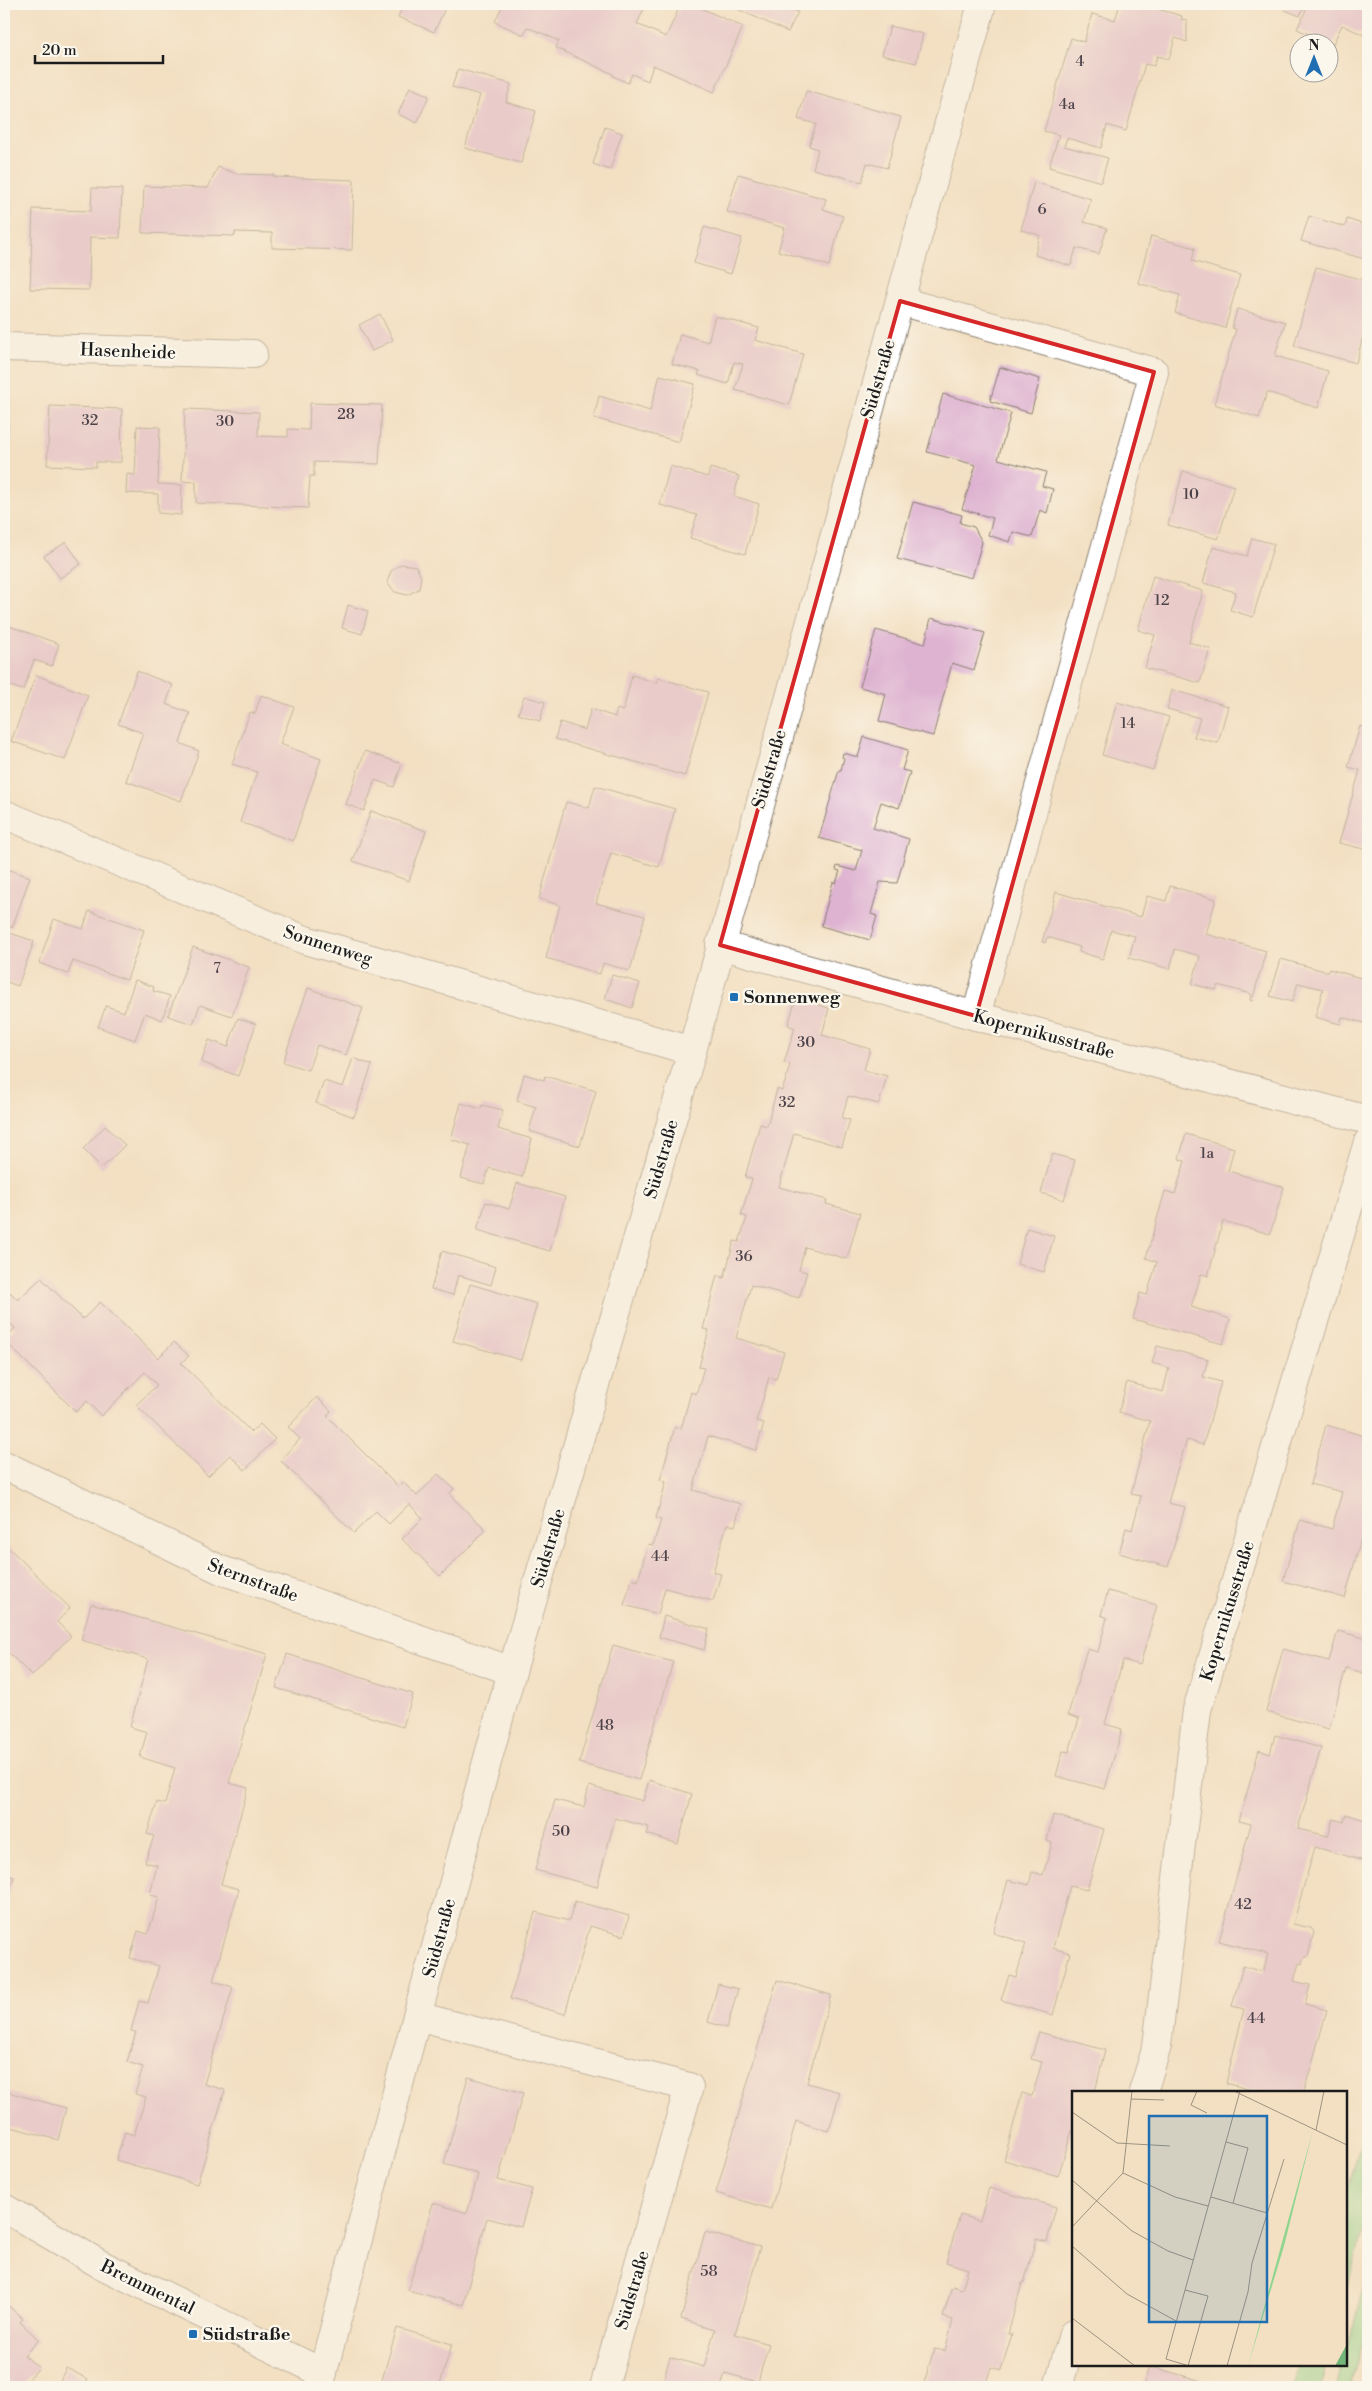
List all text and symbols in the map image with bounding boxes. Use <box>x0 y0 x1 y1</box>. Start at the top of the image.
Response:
scale bar <box>35 32 162 64</box>
north arrow <box>1290 32 1340 82</box>
text: N <box>1308 37 1320 55</box>
text: 20 m <box>42 41 77 60</box>
house number: 4 <box>1076 52 1085 71</box>
house number: 4a <box>1059 95 1076 114</box>
house number: 6 <box>1037 200 1047 219</box>
street label: Südstraße <box>856 337 901 421</box>
street label: Hasenheide <box>79 338 177 365</box>
house number: 28 <box>337 405 355 424</box>
house number: 32 <box>82 411 98 430</box>
house number: 30 <box>216 412 234 431</box>
house number: 10 <box>1183 485 1199 504</box>
house number: 12 <box>1154 591 1170 610</box>
house number: 14 <box>1121 714 1135 733</box>
street label: Südstraße <box>747 727 792 811</box>
street label: Sonnenweg <box>280 920 376 971</box>
house number: 7 <box>213 959 221 978</box>
place label: Sonnenweg <box>744 986 841 1009</box>
marker: Sonnenweg <box>728 991 740 1003</box>
street label: Kopernikusstraße <box>970 1005 1117 1064</box>
house number: 30 <box>797 1033 815 1052</box>
house number: 32 <box>779 1093 795 1112</box>
street label: Südstraße <box>639 1117 684 1201</box>
house number: 1a <box>1200 1144 1214 1163</box>
house number: 36 <box>735 1247 753 1266</box>
street label: Südstraße <box>526 1506 571 1590</box>
street label: Kopernikusstraße <box>1195 1538 1260 1684</box>
house number: 44 <box>651 1547 669 1566</box>
street label: Sternstraße <box>204 1553 301 1607</box>
house number: 48 <box>596 1716 614 1735</box>
house number: 50 <box>552 1822 570 1841</box>
house number: 42 <box>1234 1895 1252 1914</box>
street label: Südstraße <box>418 1896 461 1980</box>
house number: 44 <box>1247 2009 1265 2028</box>
inset map <box>1072 2091 1347 2366</box>
street label: Südstraße <box>610 2248 655 2332</box>
street label: Bremmental <box>96 2254 199 2320</box>
house number: 58 <box>700 2262 718 2281</box>
place label: Südstraße <box>203 2323 291 2346</box>
marker: Südstraße <box>187 2328 199 2340</box>

